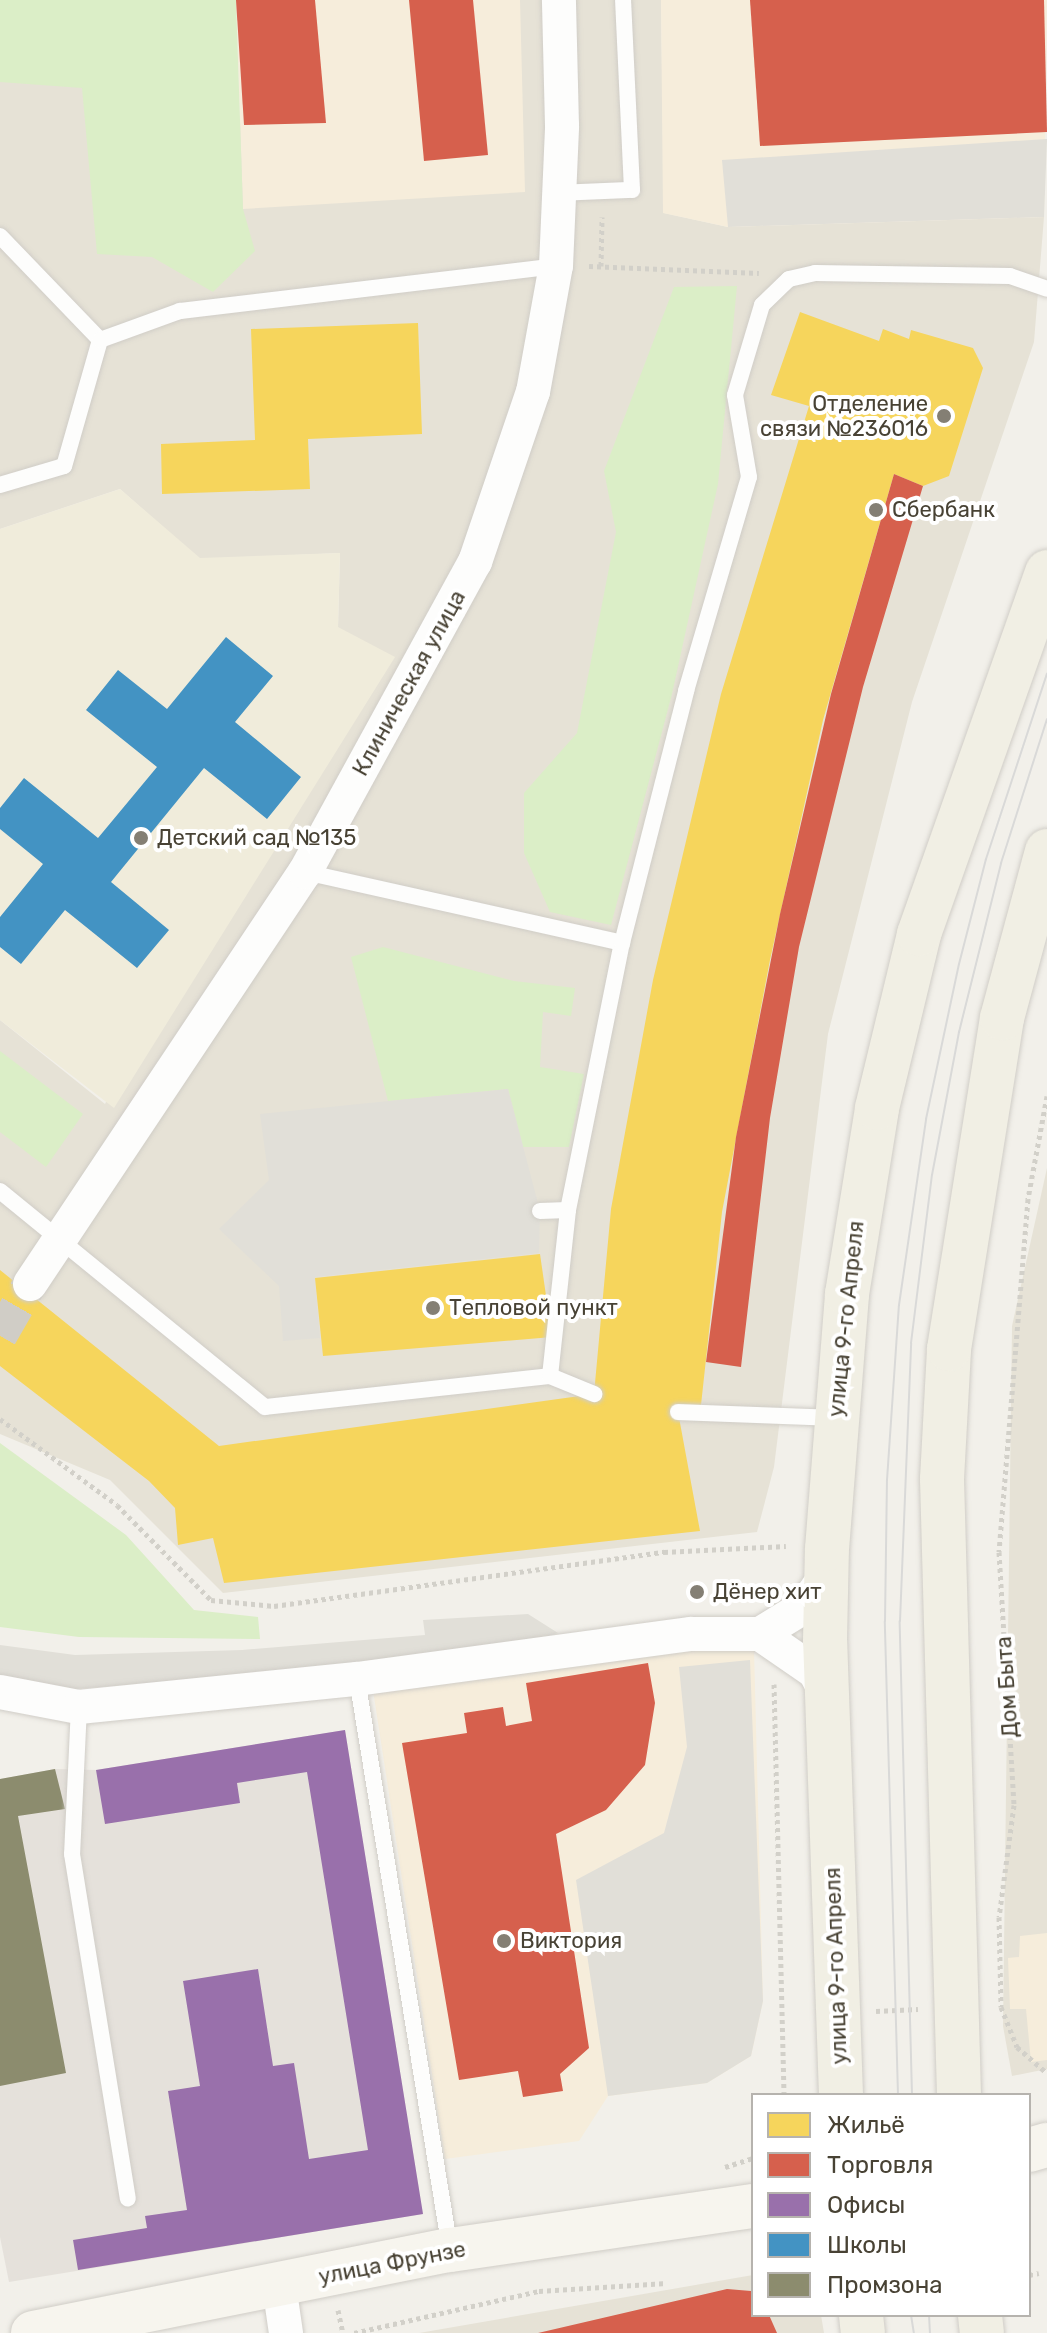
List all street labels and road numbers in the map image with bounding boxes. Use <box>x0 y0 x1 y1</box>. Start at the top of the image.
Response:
street label: Клиническая улица <box>347 586 471 780</box>
street label: улица 9-го Апреля <box>823 1220 869 1418</box>
street label: Дом Быта <box>990 1635 1024 1739</box>
street label: улица 9-го Апреля <box>819 1867 853 2065</box>
street label: улица Фрунзе <box>316 2236 468 2290</box>

